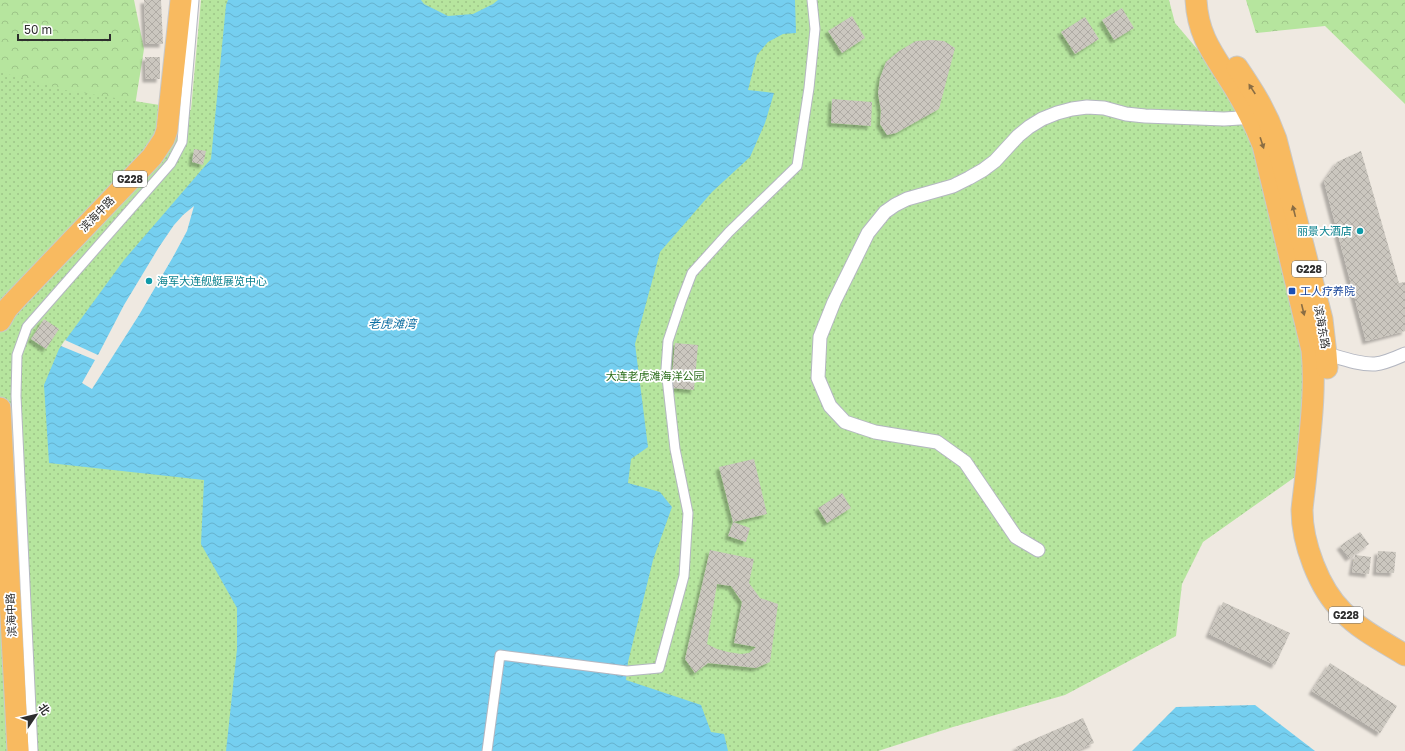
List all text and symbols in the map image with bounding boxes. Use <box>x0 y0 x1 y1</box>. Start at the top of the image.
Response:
scale bar <box>18 16 110 42</box>
text: 50 m <box>24 22 52 37</box>
one-way arrow <box>1248 84 1256 95</box>
one-way arrow <box>1259 137 1265 149</box>
road number: G228 <box>113 171 147 187</box>
street label: 滨海中路 <box>77 193 117 234</box>
one-way arrow <box>1291 205 1297 218</box>
place label: 丽景大酒店 <box>1297 224 1352 237</box>
marker: 丽景大酒店 <box>1355 226 1365 236</box>
road number: G228 <box>1292 261 1326 277</box>
place label: 海军大连舰艇展览中心 <box>157 274 267 287</box>
marker: 海军大连舰艇展览中心 <box>144 276 154 286</box>
place label: 工人疗养院 <box>1300 284 1355 297</box>
marker: 工人疗养院 <box>1287 286 1297 296</box>
one-way arrow <box>1300 304 1306 316</box>
street label: 滨海东路 <box>1312 304 1333 350</box>
water label: 老虎滩湾 <box>368 316 418 331</box>
park label: 大连老虎滩海洋公园 <box>606 369 705 382</box>
street label: 滨海中路 <box>3 593 18 637</box>
road number: G228 <box>1329 607 1363 623</box>
north arrow <box>16 695 56 735</box>
text: 北 <box>36 701 53 717</box>

